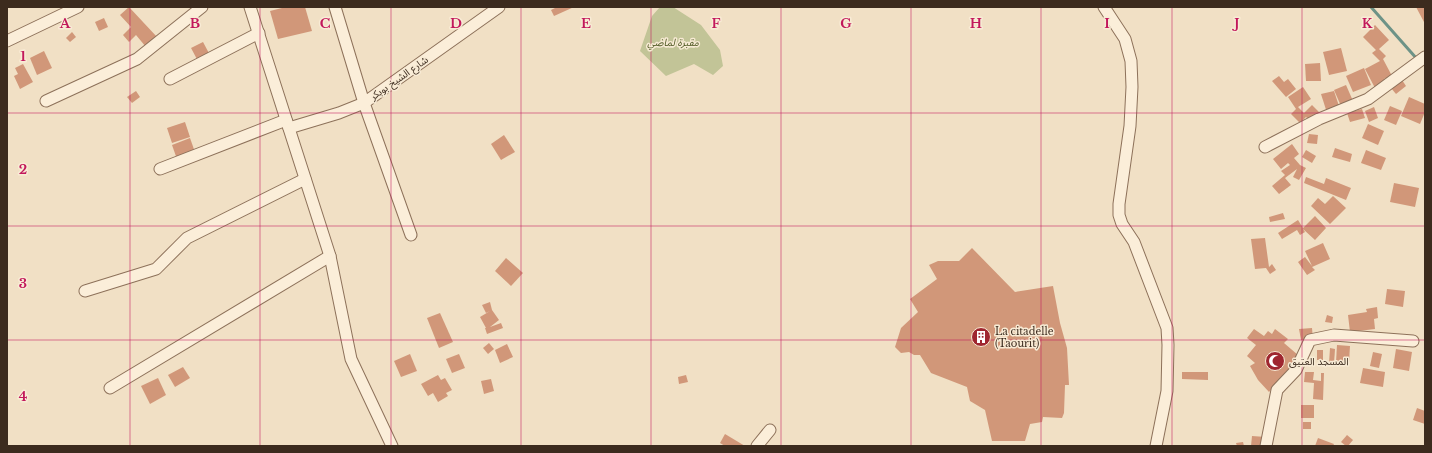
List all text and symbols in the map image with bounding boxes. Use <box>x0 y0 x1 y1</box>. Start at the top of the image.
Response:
text: A <box>59 15 71 32</box>
text: B <box>190 15 200 32</box>
text: C <box>320 15 331 32</box>
text: D <box>450 15 462 32</box>
text: E <box>581 15 591 32</box>
text: F <box>712 15 721 32</box>
text: G <box>840 15 852 32</box>
text: H <box>970 15 982 32</box>
text: I <box>1104 15 1110 32</box>
text: J <box>1231 15 1240 32</box>
text: K <box>1362 15 1373 32</box>
park label: مقبرة لماضي <box>647 36 700 50</box>
text: 1 <box>20 48 26 65</box>
street label: شارع الشيخ بوبكر <box>367 53 431 104</box>
text: 2 <box>19 161 27 178</box>
text: 3 <box>19 275 27 292</box>
place label: La citadelle (Taourit) <box>995 325 1054 350</box>
building icon: La citadelle (Taourit) <box>970 326 992 348</box>
mosque icon: المسجد العتيق <box>1264 350 1286 372</box>
place label: المسجد العتيق <box>1289 355 1349 368</box>
text: 4 <box>19 388 28 405</box>

